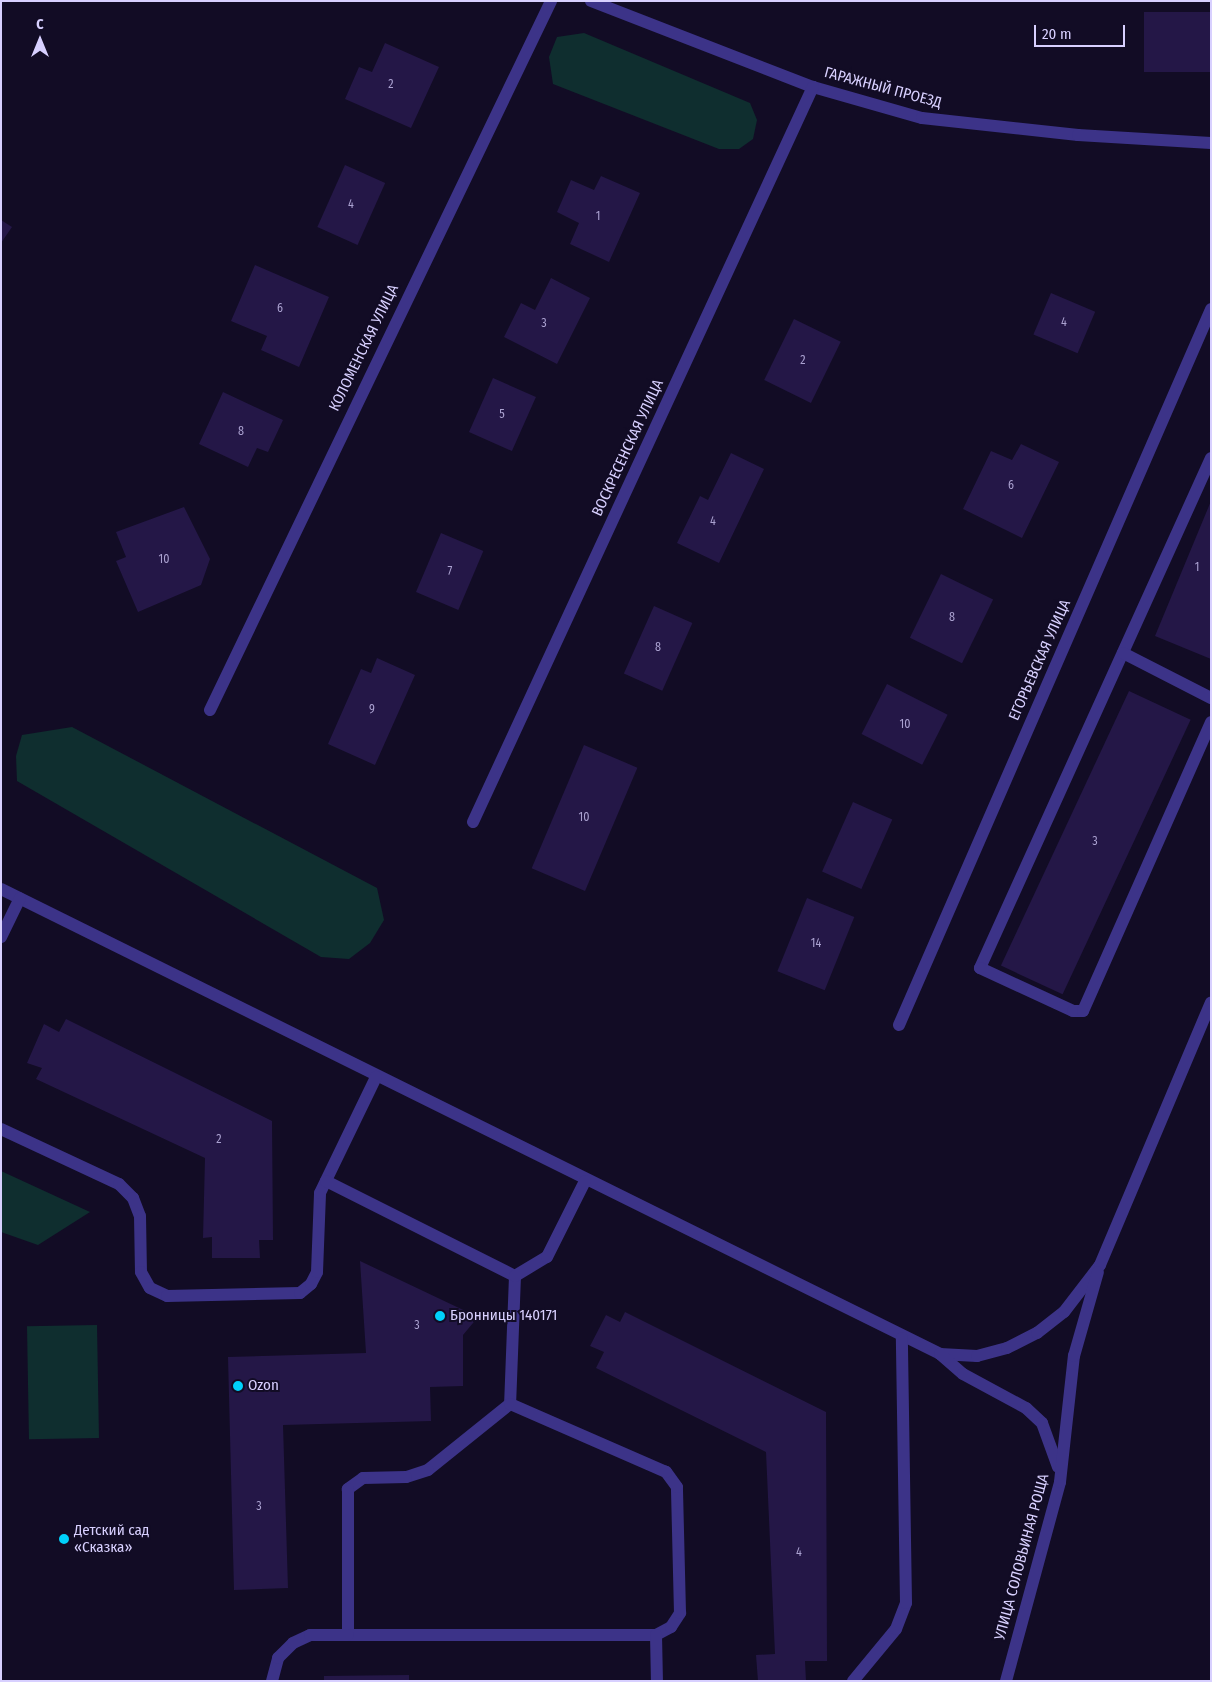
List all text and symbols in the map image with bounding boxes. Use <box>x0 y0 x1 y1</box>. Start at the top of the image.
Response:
north arrow <box>15 15 65 65</box>
scale bar <box>1037 15 1128 47</box>
text: С <box>36 16 44 33</box>
text: 20 m <box>1042 25 1072 43</box>
street label: ГАРАЖНЫЙ ПРОЕЗД <box>822 64 944 112</box>
house number: 2 <box>388 78 394 92</box>
house number: 4 <box>348 198 354 212</box>
house number: 1 <box>596 210 600 224</box>
street label: КОЛОМЕНСКАЯ УЛИЦА <box>325 282 403 414</box>
house number: 6 <box>277 302 283 316</box>
house number: 4 <box>1061 316 1067 330</box>
house number: 3 <box>541 317 547 331</box>
house number: 2 <box>800 354 806 368</box>
street label: ВОСКРЕСЕНСКАЯ УЛИЦА <box>588 377 668 519</box>
house number: 5 <box>499 408 505 422</box>
house number: 8 <box>238 425 244 439</box>
house number: 6 <box>1008 479 1014 493</box>
house number: 4 <box>710 515 716 529</box>
house number: 10 <box>159 553 169 567</box>
house number: 1 <box>1195 561 1199 575</box>
house number: 7 <box>448 565 452 579</box>
street label: ЕГОРЬЕВСКАЯ УЛИЦА <box>1005 597 1075 723</box>
house number: 8 <box>949 611 955 625</box>
house number: 8 <box>655 641 661 655</box>
house number: 9 <box>369 703 375 717</box>
house number: 10 <box>900 718 910 732</box>
house number: 10 <box>579 811 589 825</box>
house number: 3 <box>1092 835 1098 849</box>
house number: 14 <box>811 937 821 951</box>
house number: 2 <box>216 1133 222 1147</box>
place label: Бронницы 140171 <box>450 1307 557 1325</box>
marker: Бронницы 140171 <box>434 1310 446 1322</box>
house number: 3 <box>414 1319 420 1333</box>
place label: Ozon <box>248 1377 279 1395</box>
marker: Ozon <box>232 1380 244 1392</box>
street label: УЛИЦА СОЛОВЬИНАЯ РОЩА <box>991 1472 1053 1642</box>
house number: 3 <box>256 1500 262 1514</box>
place label: Детский сад «Сказка» <box>74 1521 149 1556</box>
marker: Детский сад «Сказка» <box>58 1533 70 1545</box>
house number: 4 <box>796 1546 802 1560</box>

